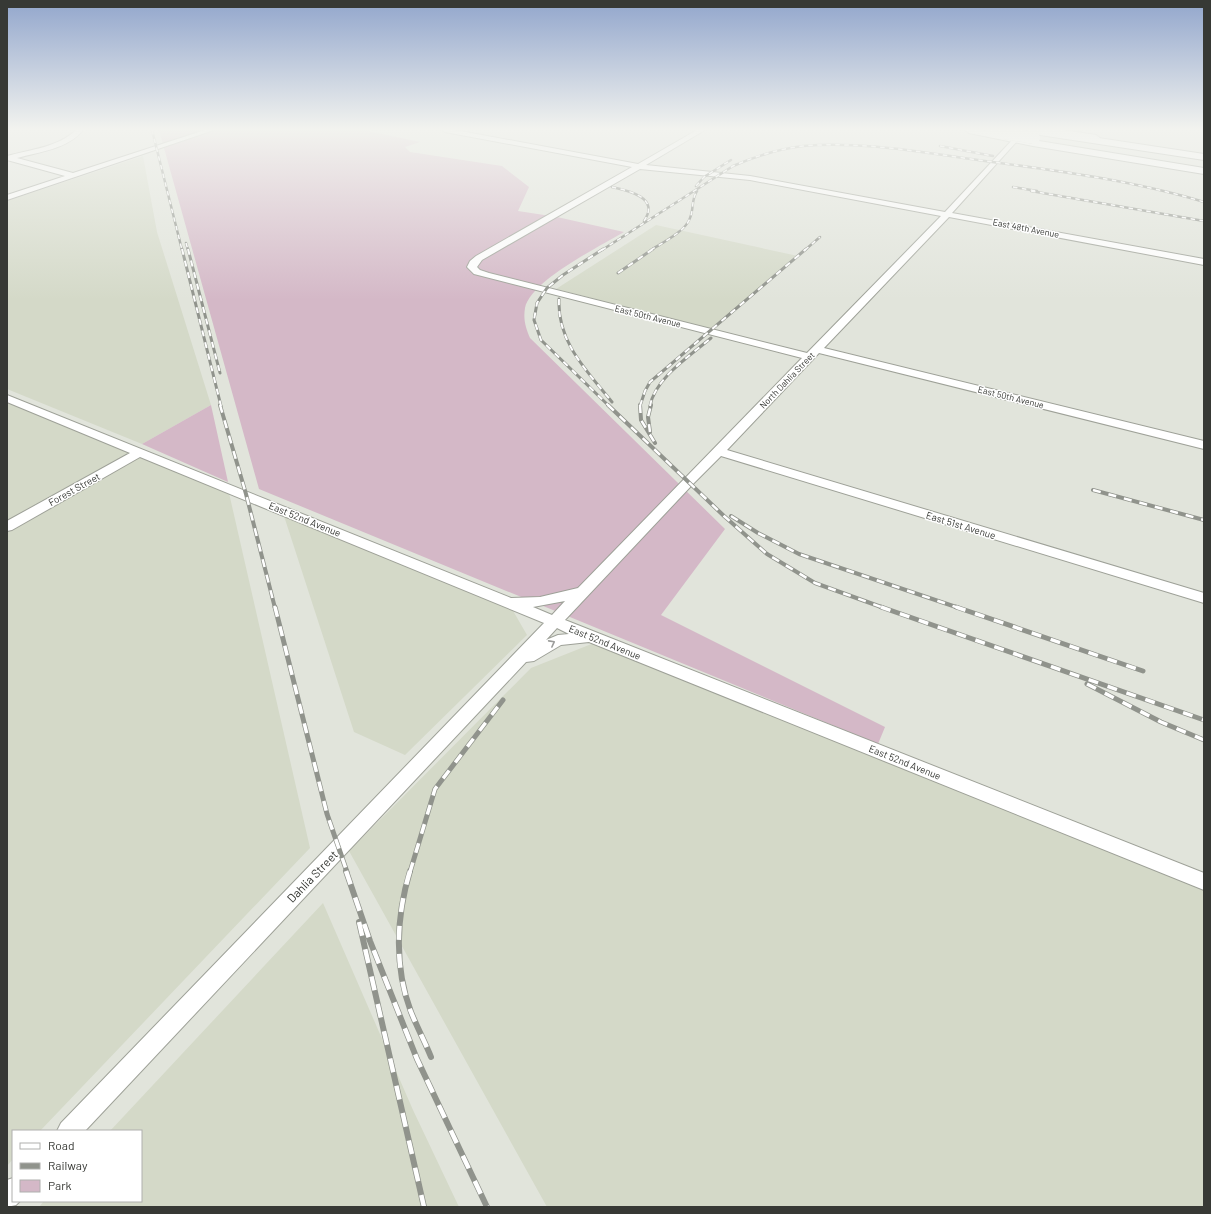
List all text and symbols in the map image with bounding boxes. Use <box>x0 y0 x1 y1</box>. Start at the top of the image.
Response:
street label: East 48th Avenue <box>992 216 1060 240</box>
street label: East 50th Avenue <box>614 302 682 330</box>
street label: North Dahlia Street <box>757 349 817 411</box>
street label: East 50th Avenue <box>977 383 1045 411</box>
street label: Forest Street <box>46 470 102 508</box>
street label: East 52nd Avenue <box>267 499 343 539</box>
street label: East 51st Avenue <box>925 509 997 541</box>
street label: East 52nd Avenue <box>567 622 643 662</box>
one-way arrow <box>548 641 556 648</box>
street label: East 52nd Avenue <box>867 742 943 782</box>
street label: Dahlia Street <box>284 847 340 905</box>
legend <box>12 1130 142 1202</box>
text: Road <box>48 1138 75 1152</box>
text: Railway <box>48 1158 88 1172</box>
text: Park <box>48 1178 72 1192</box>

